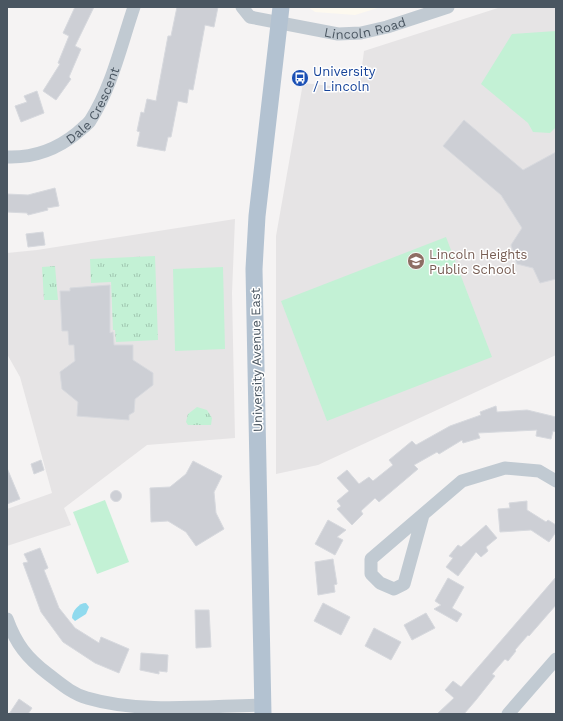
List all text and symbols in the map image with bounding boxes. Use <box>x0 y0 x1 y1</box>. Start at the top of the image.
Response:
street label: Lincoln Road <box>323 14 408 42</box>
place label: University / Lincoln <box>313 64 376 94</box>
street label: Dale Crescent <box>63 65 122 147</box>
bus stop icon: University / Lincoln <box>290 68 310 88</box>
place label: Lincoln Heights Public School <box>429 247 528 277</box>
school or university icon: Lincoln Heights Public School <box>406 251 426 271</box>
street label: University Avenue East <box>248 287 265 432</box>

